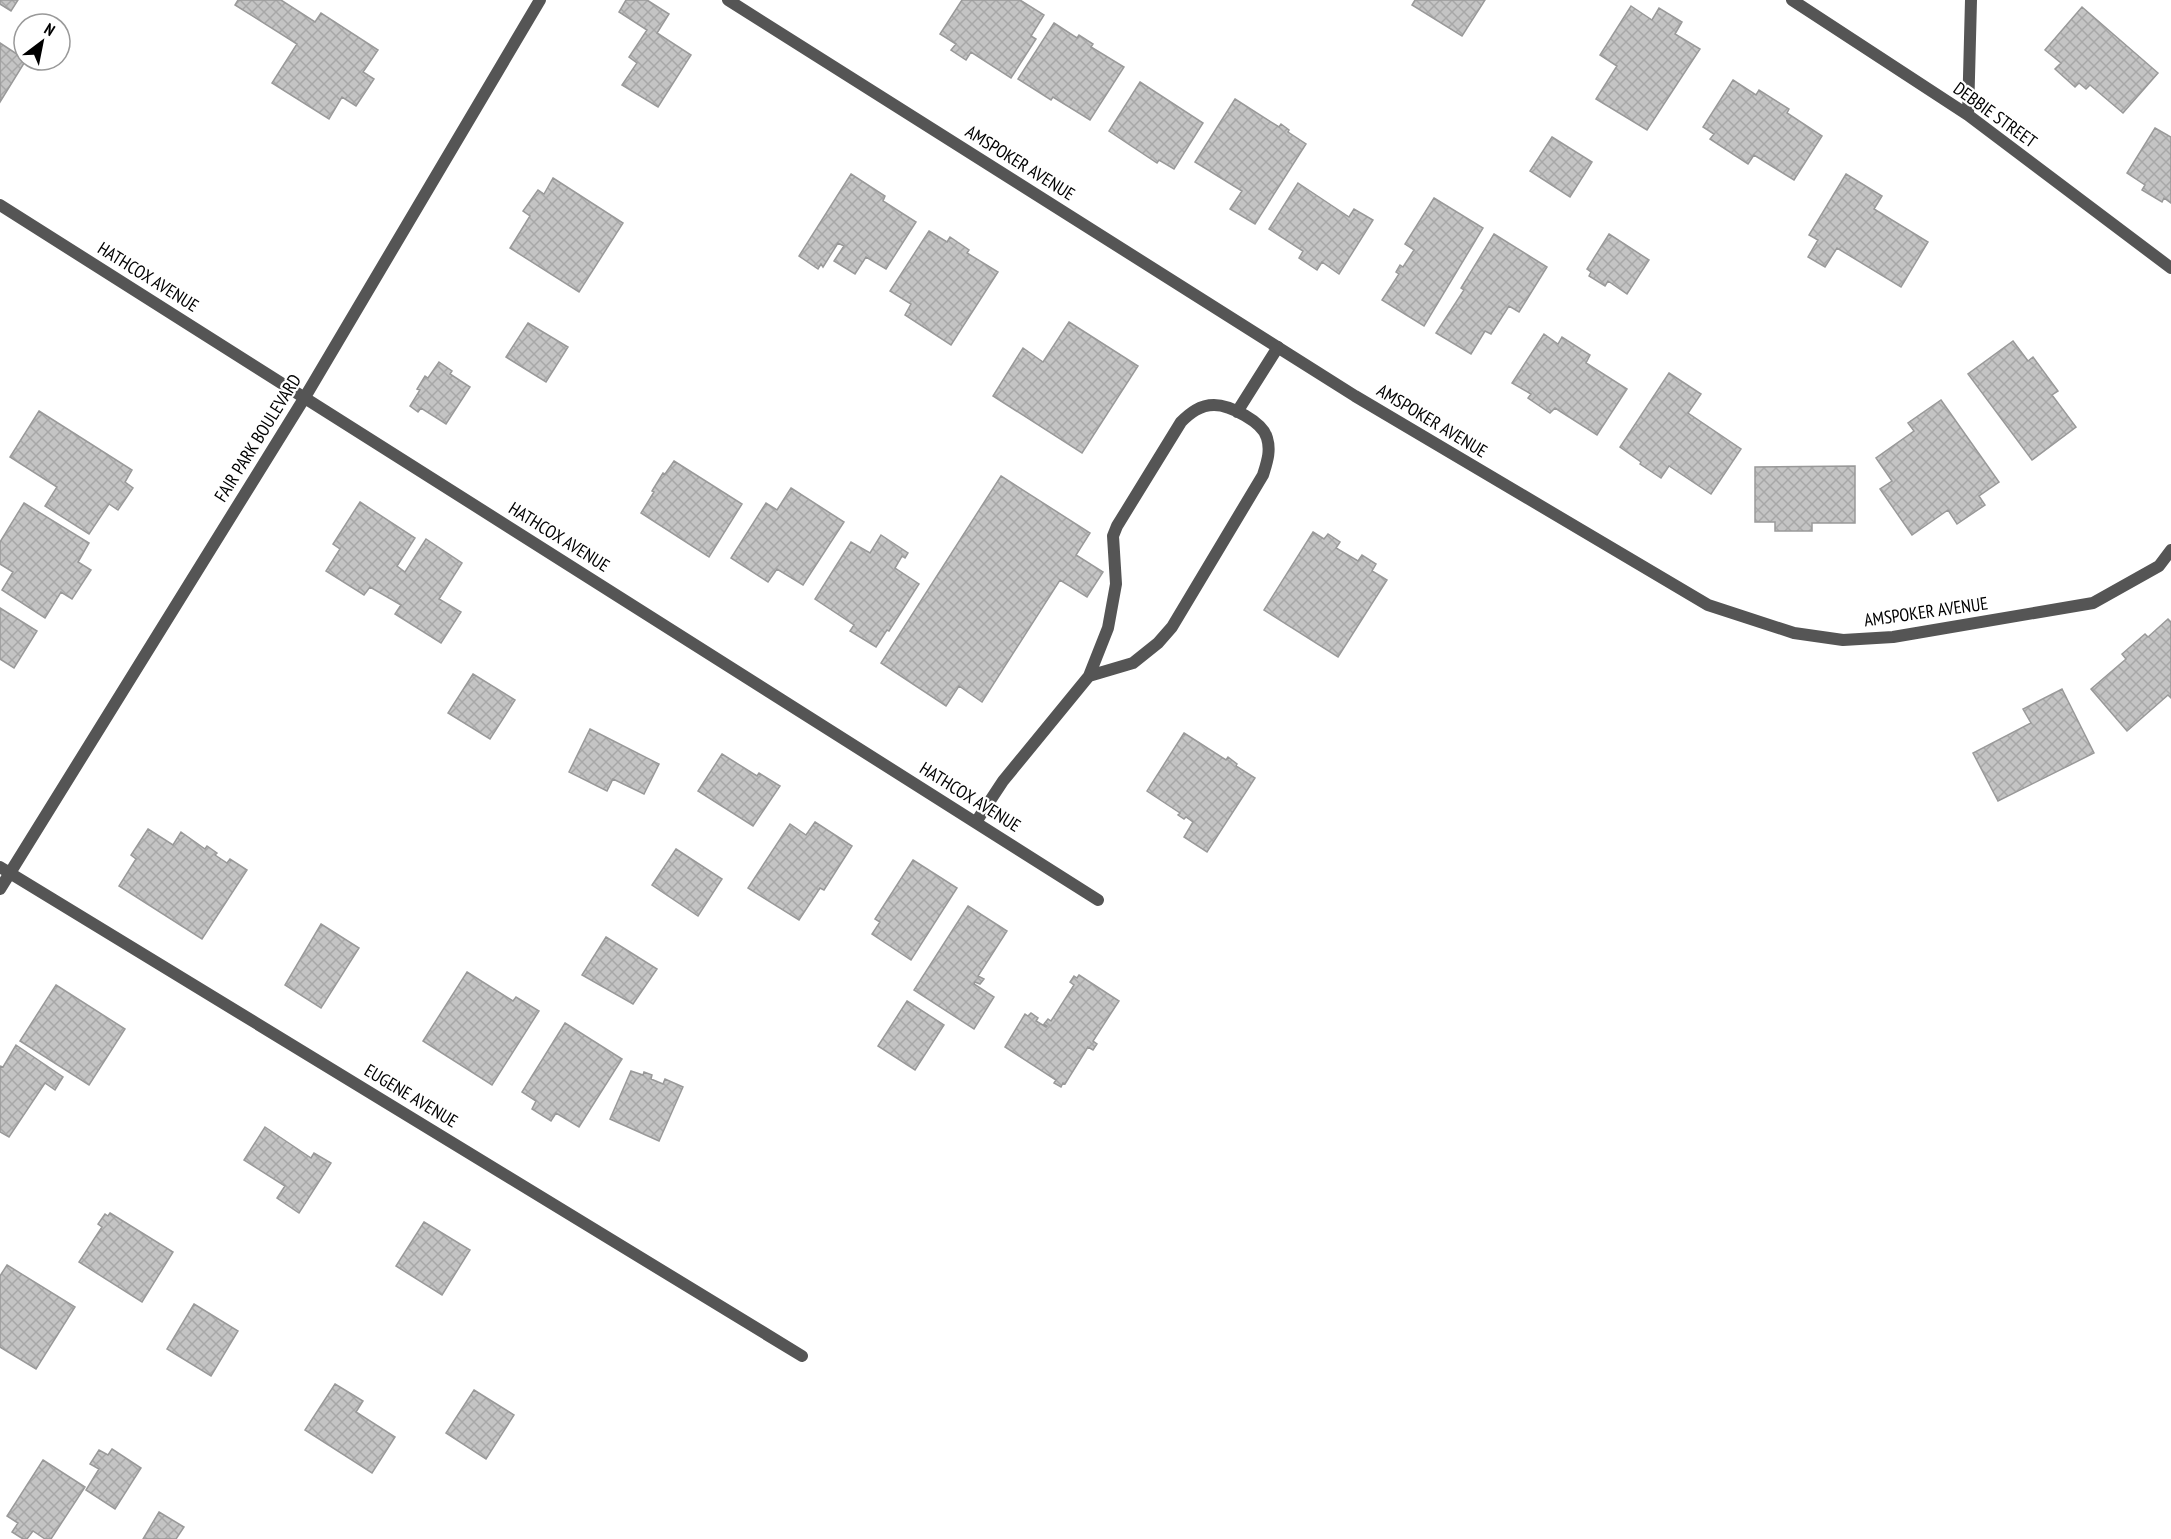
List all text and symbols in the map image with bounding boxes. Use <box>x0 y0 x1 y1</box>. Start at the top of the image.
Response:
north arrow <box>12 12 72 72</box>
text: N <box>41 19 59 40</box>
street label: DEBBIE STREET <box>1949 77 2042 153</box>
street label: AMSPOKER AVENUE <box>961 120 1079 205</box>
street label: HATHCOX AVENUE <box>93 236 203 317</box>
street label: FAIR PARK BOULEVARD <box>209 370 306 506</box>
street label: AMSPOKER AVENUE <box>1373 379 1492 463</box>
street label: HATHCOX AVENUE <box>504 496 614 577</box>
street label: AMSPOKER AVENUE <box>1863 591 1989 632</box>
street label: HATHCOX AVENUE <box>915 756 1025 837</box>
street label: EUGENE AVENUE <box>360 1059 462 1132</box>

